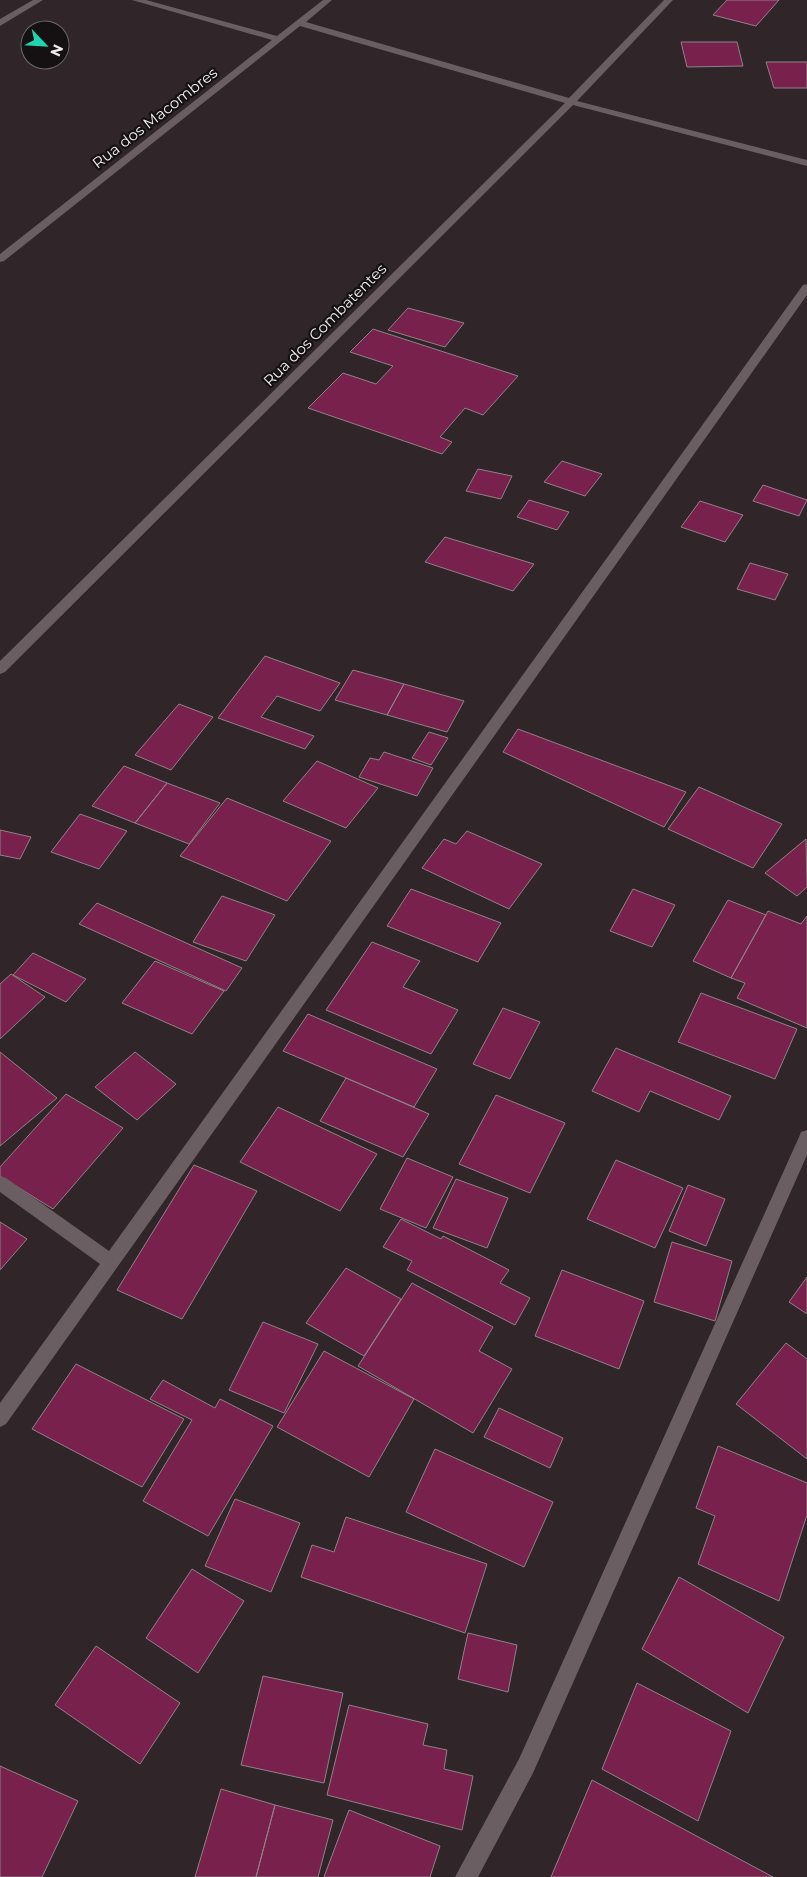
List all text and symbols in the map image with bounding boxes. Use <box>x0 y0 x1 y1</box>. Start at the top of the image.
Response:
north arrow <box>20 20 70 70</box>
text: N <box>46 42 67 59</box>
street label: Rua dos Macombres <box>88 63 221 172</box>
street label: Rua dos Combatentes <box>259 259 390 390</box>

